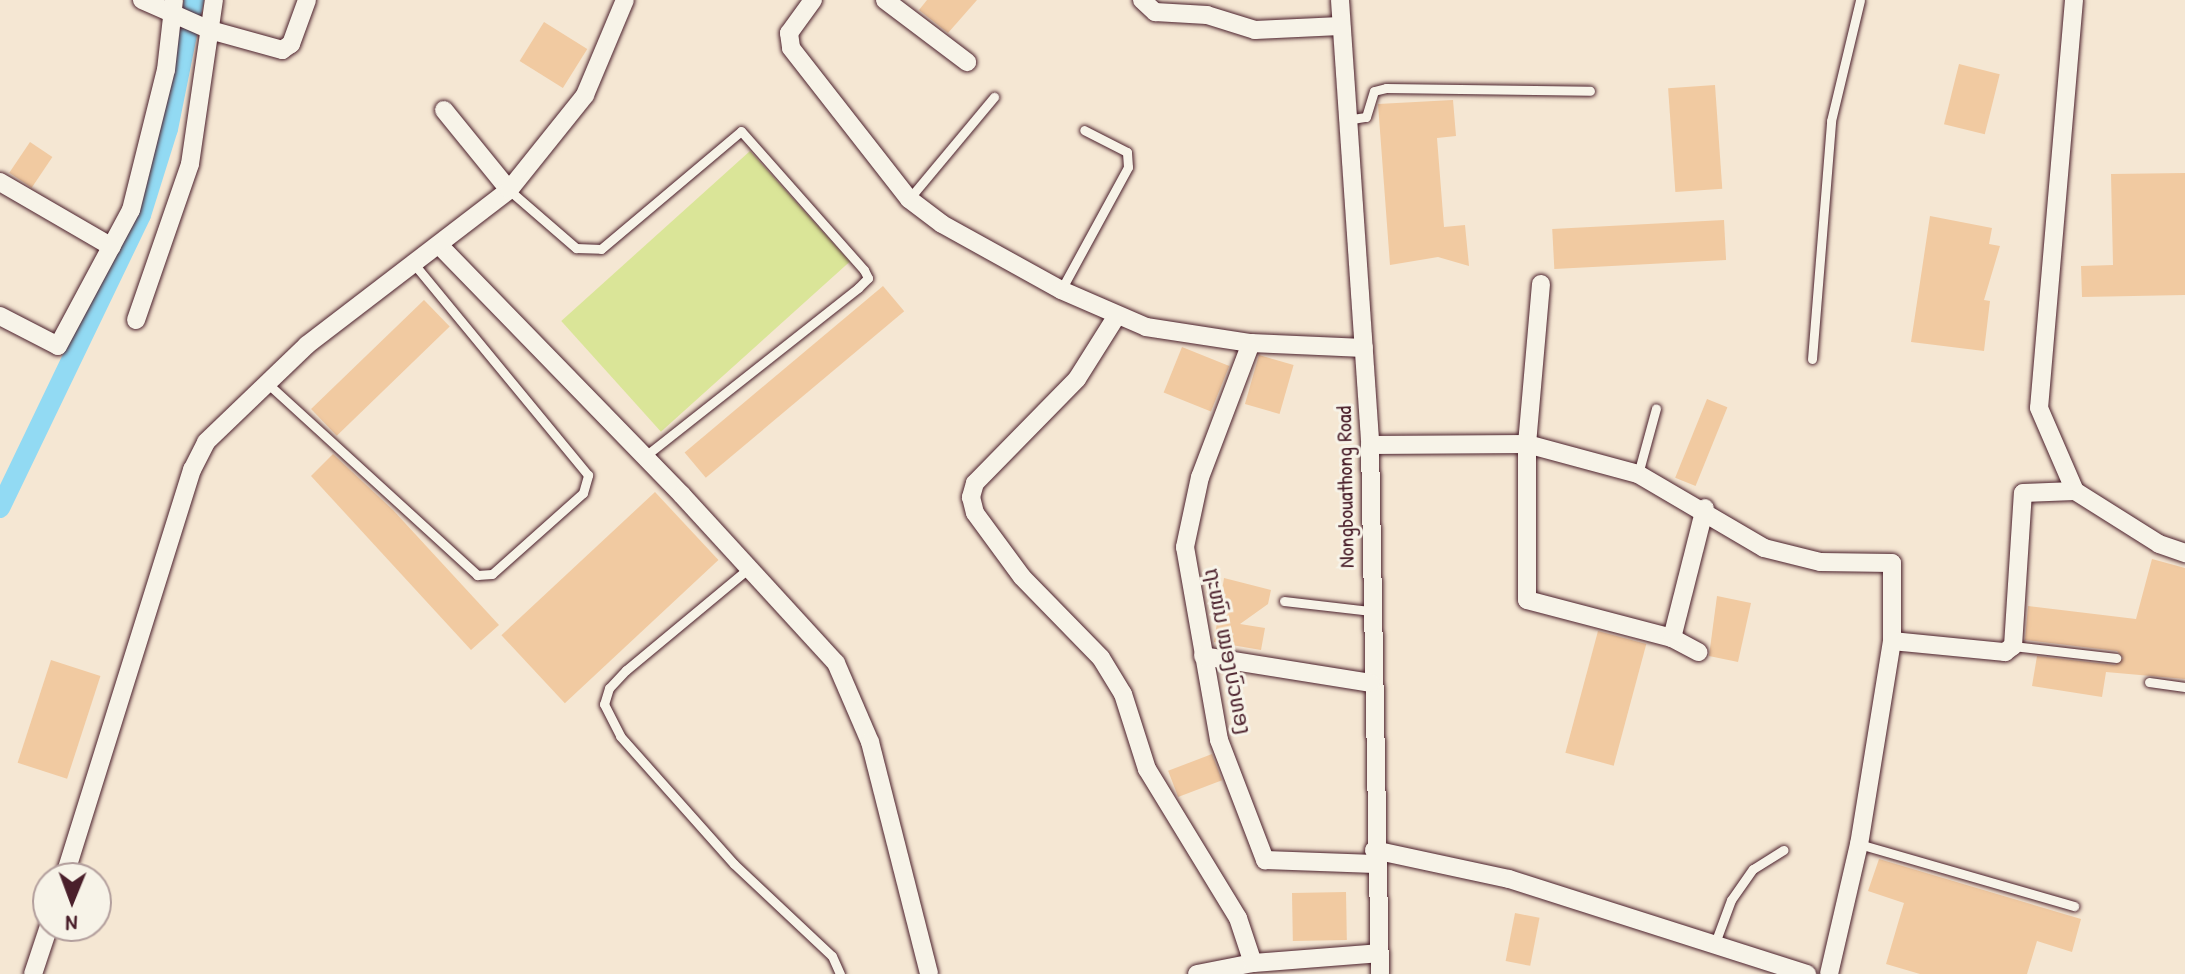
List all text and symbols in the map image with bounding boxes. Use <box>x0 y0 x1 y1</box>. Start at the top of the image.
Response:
street label: Nongbouathong Road <box>1330 406 1360 568</box>
street label: ຖະໜົນ ໝອງບົວທອງ <box>1199 565 1257 737</box>
north arrow <box>32 862 112 942</box>
text: N <box>65 909 78 939</box>

